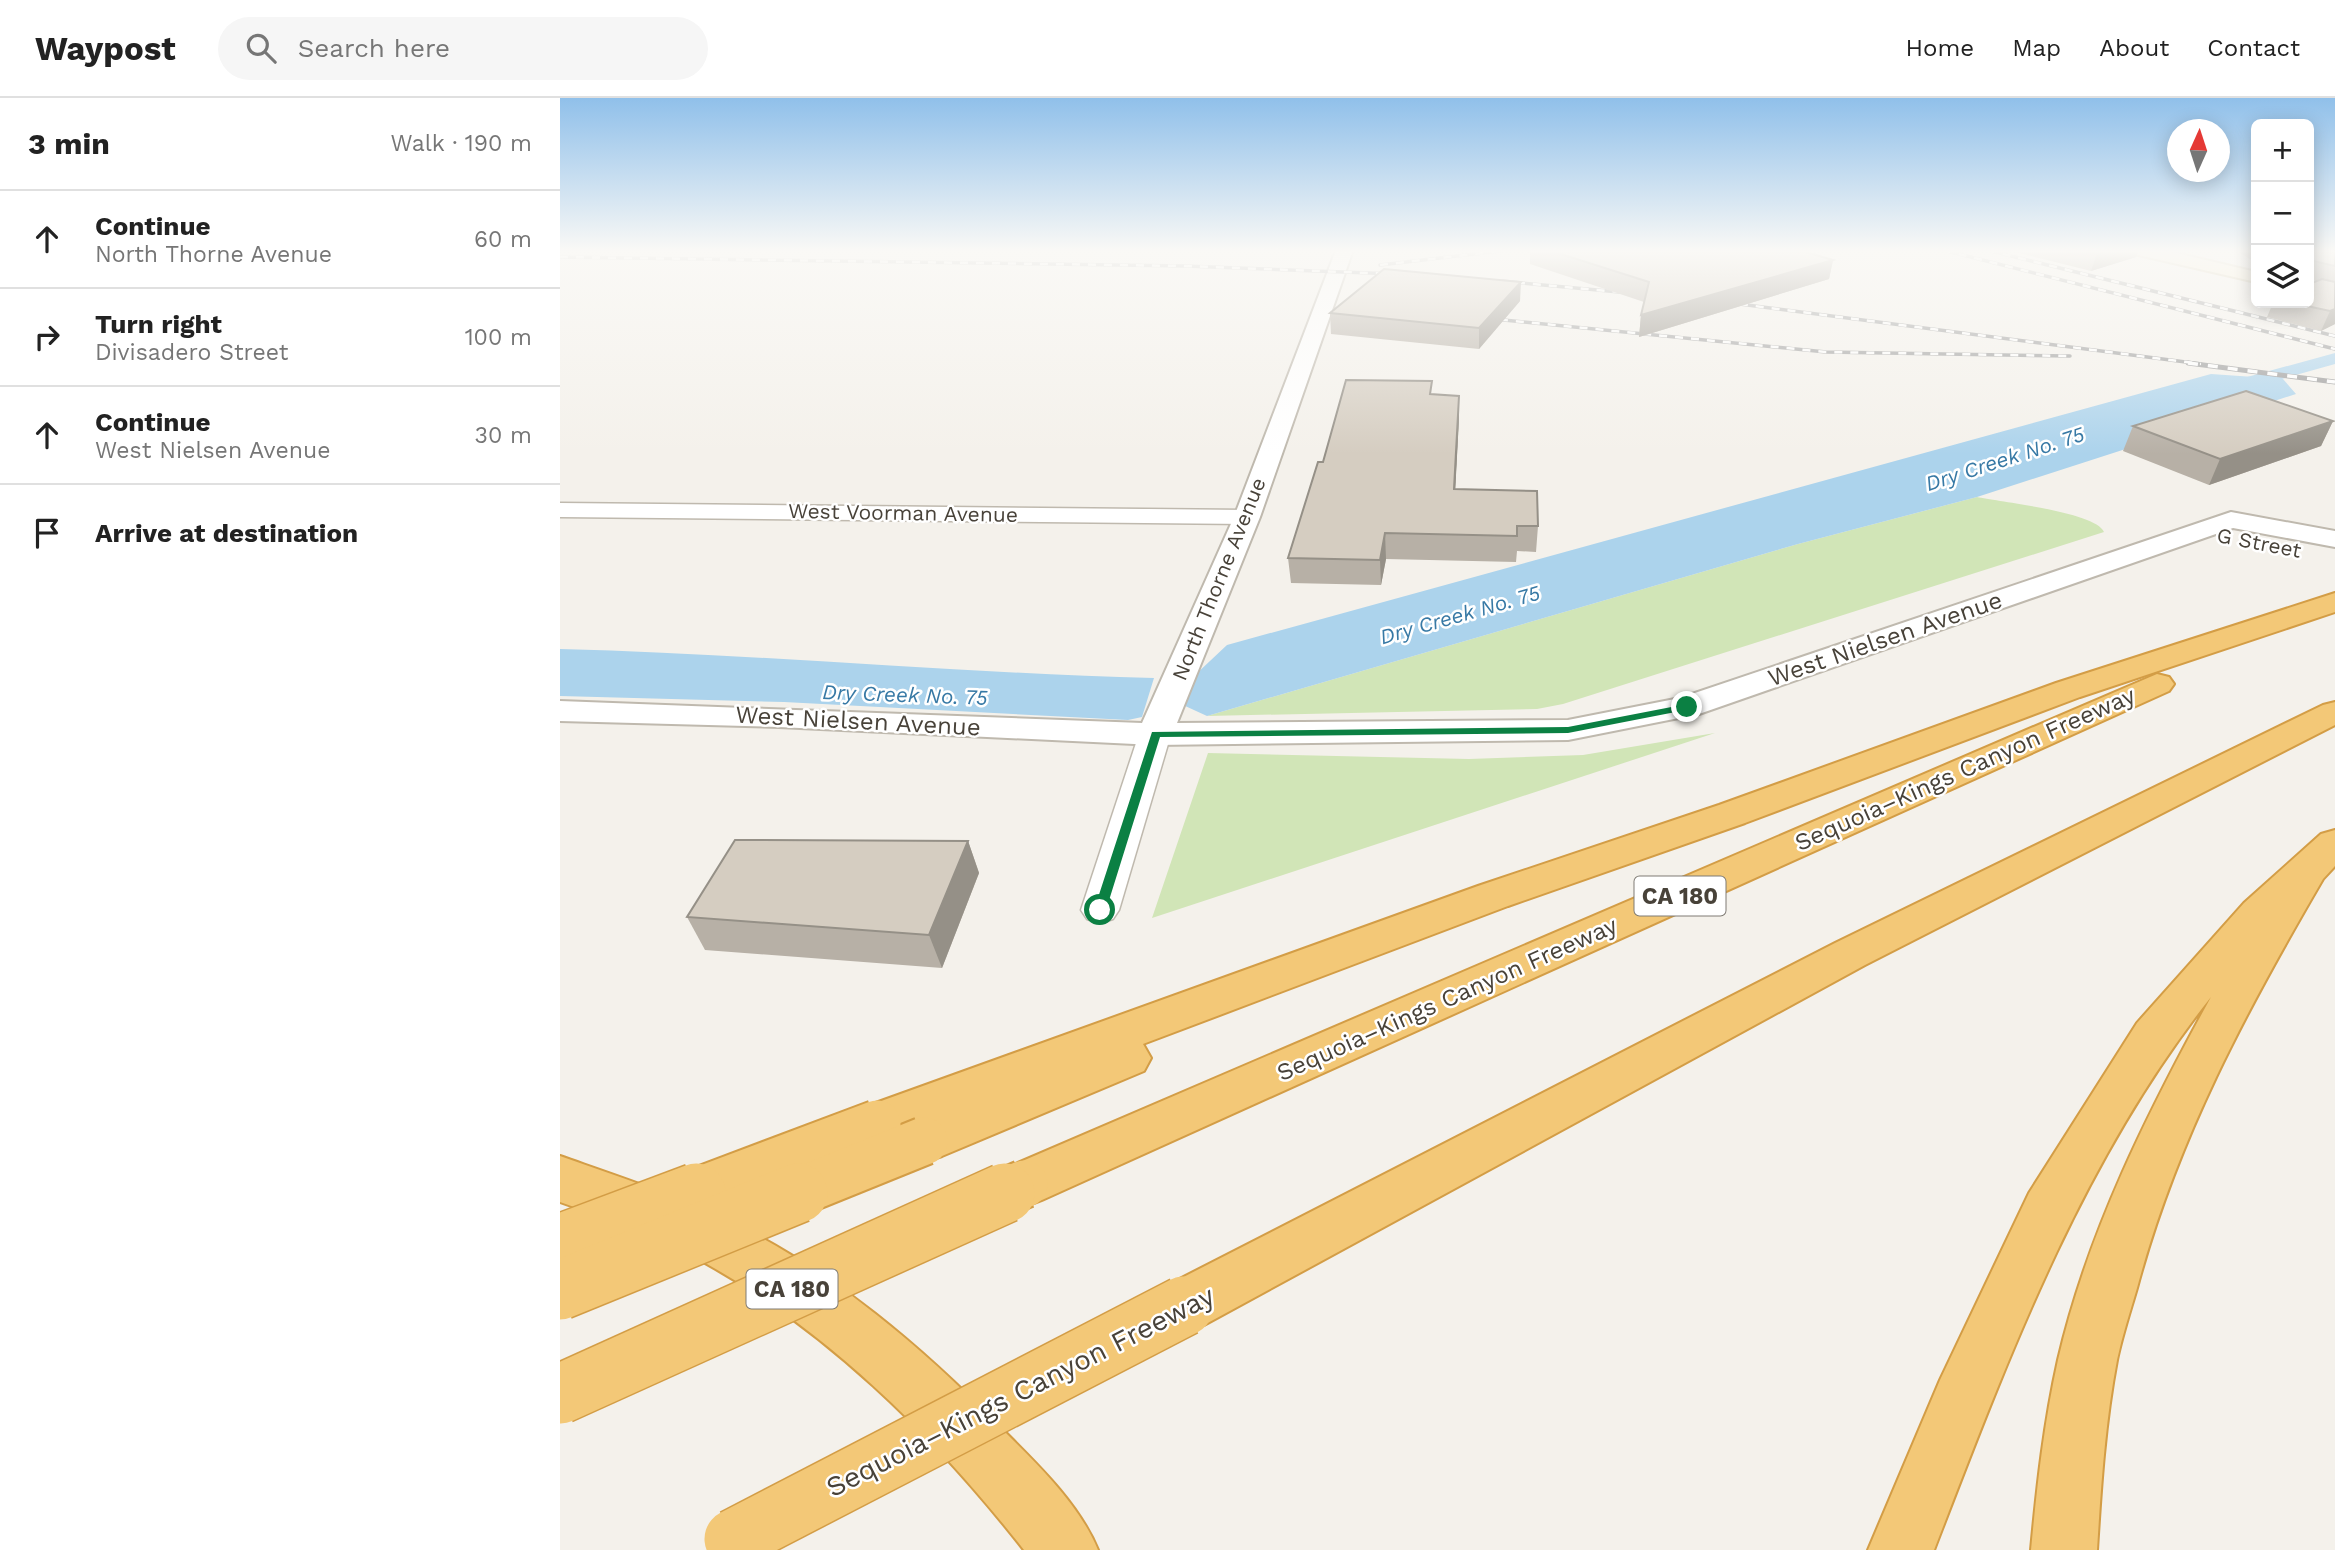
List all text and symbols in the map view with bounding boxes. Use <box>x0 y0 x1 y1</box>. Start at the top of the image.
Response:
search box <box>218 17 708 80</box>
text: Waypost <box>35 29 176 68</box>
icon: search <box>242 29 280 67</box>
text: Search here <box>298 33 450 63</box>
text: Home <box>1906 34 1974 62</box>
text: Map <box>2012 34 2061 62</box>
text: About <box>2099 34 2169 62</box>
text: Contact <box>2207 34 2300 62</box>
north arrow <box>2167 119 2230 182</box>
map controls <box>2251 119 2314 308</box>
button: + <box>2251 119 2314 182</box>
text: 3 min <box>28 126 110 161</box>
text: Walk · 190 m <box>391 130 532 157</box>
button: − <box>2251 182 2314 245</box>
text: Continue <box>95 211 211 241</box>
icon: ahead <box>28 220 66 258</box>
text: 60 m <box>474 226 532 253</box>
text: North Thorne Avenue <box>95 241 332 268</box>
button: layers <box>2251 245 2314 308</box>
text: Turn right <box>95 309 222 339</box>
icon: right <box>28 318 66 356</box>
text: 100 m <box>465 324 532 351</box>
text: Divisadero Street <box>95 339 288 366</box>
text: Continue <box>95 407 211 437</box>
icon: ahead <box>28 416 66 454</box>
water label: Dry Creek No. 75 <box>1922 421 2088 496</box>
text: 30 m <box>475 422 532 449</box>
text: West Nielsen Avenue <box>95 437 330 464</box>
street label: North Thorne Avenue <box>1166 474 1271 684</box>
street label: West Voorman Avenue <box>788 498 1018 527</box>
icon: arrive <box>28 514 66 552</box>
text: Arrive at destination <box>95 518 358 548</box>
street label: G Street <box>2215 522 2304 563</box>
water label: Dry Creek No. 75 <box>1377 580 1543 649</box>
street label: West Nielsen Avenue <box>1764 586 2006 692</box>
water label: Dry Creek No. 75 <box>822 679 988 710</box>
street label: Sequoia–Kings Canyon Freeway <box>1791 681 2140 857</box>
route end <box>1671 691 1702 722</box>
street label: West Nielsen Avenue <box>735 701 981 741</box>
road number: CA 180 <box>1634 876 1726 916</box>
route start <box>1084 894 1115 925</box>
street label: Sequoia–Kings Canyon Freeway <box>1273 911 1622 1087</box>
road number: CA 180 <box>747 1270 838 1308</box>
street label: Sequoia–Kings Canyon Freeway <box>821 1279 1220 1504</box>

